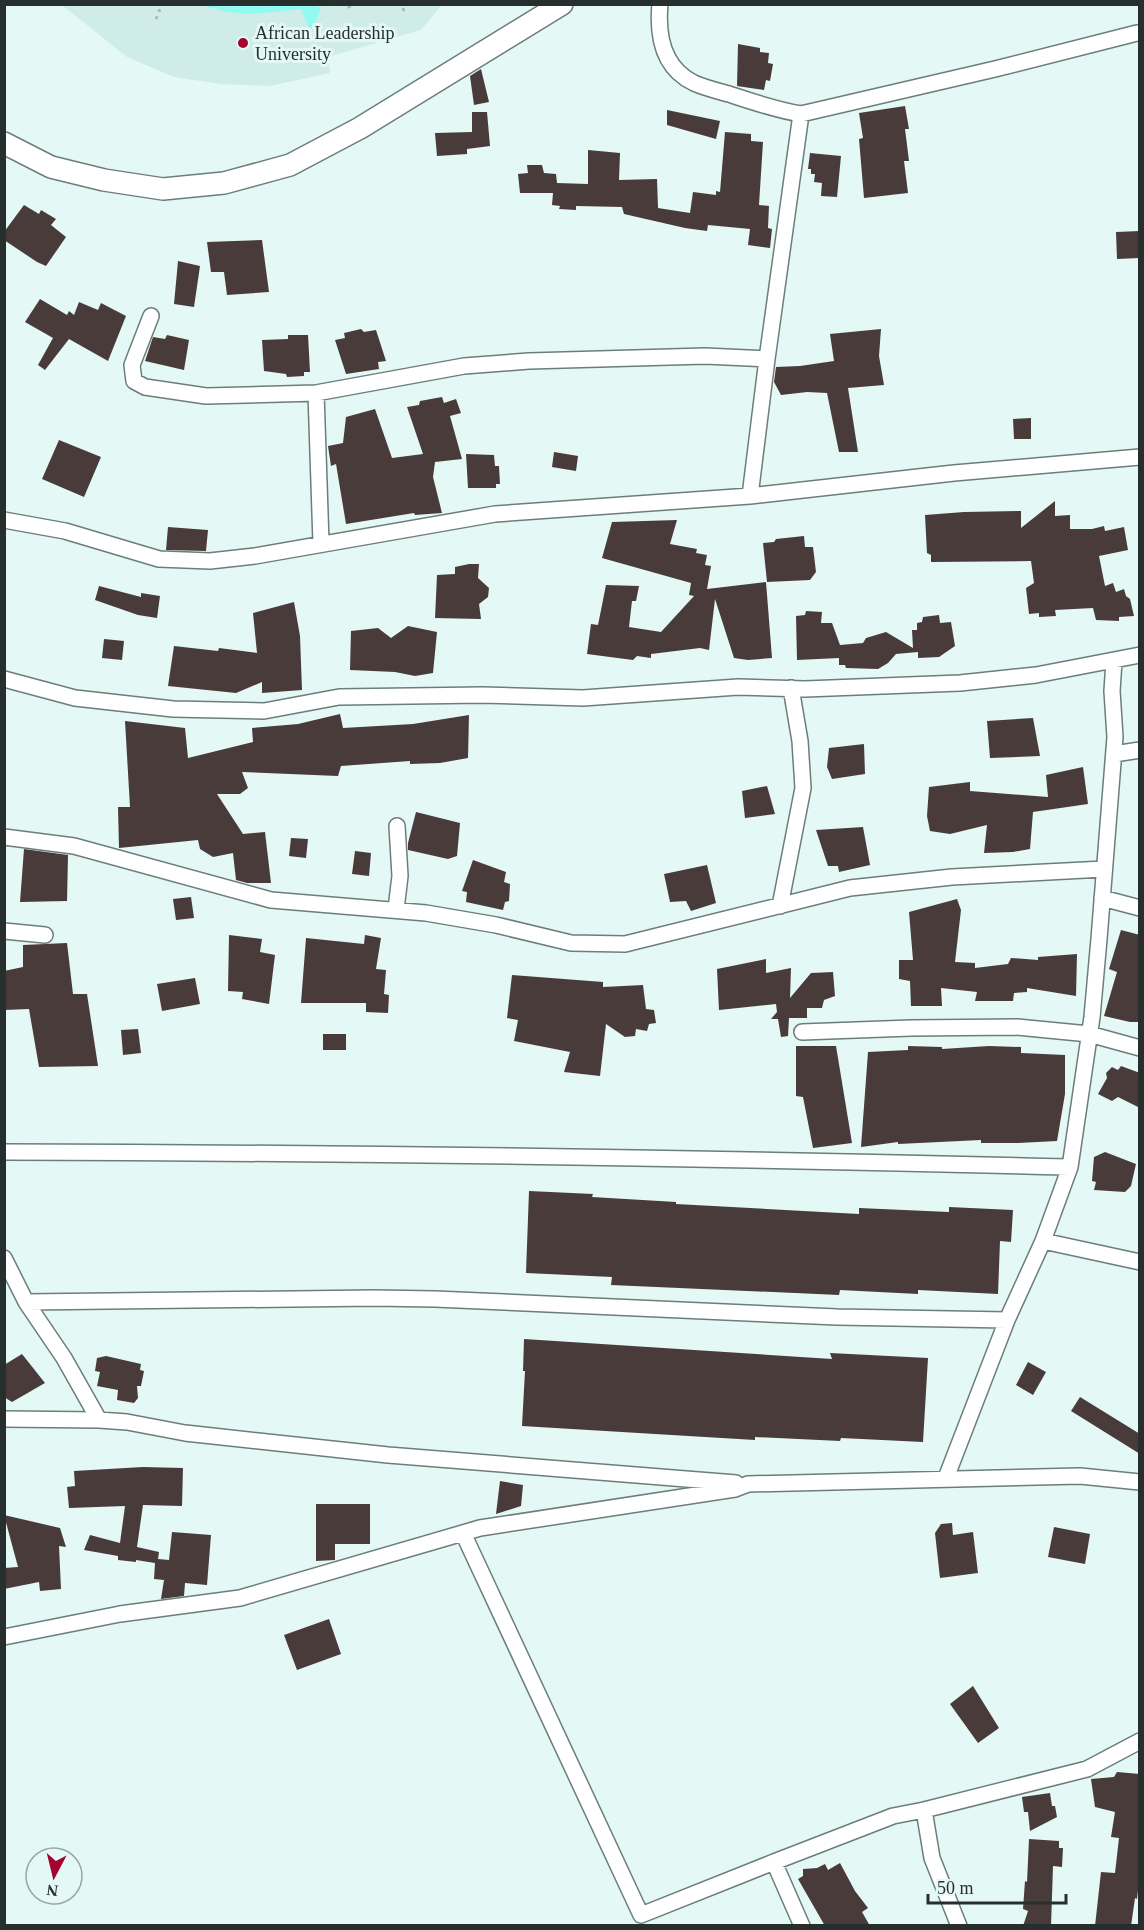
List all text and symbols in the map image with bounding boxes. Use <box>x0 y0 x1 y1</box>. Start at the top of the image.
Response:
place label: African Leadership University <box>255 23 394 64</box>
marker: African Leadership University <box>236 36 250 50</box>
north arrow <box>24 1846 84 1906</box>
scale bar <box>928 1867 1066 1905</box>
text: 50 m <box>937 1878 974 1898</box>
text: N <box>45 1881 59 1900</box>

